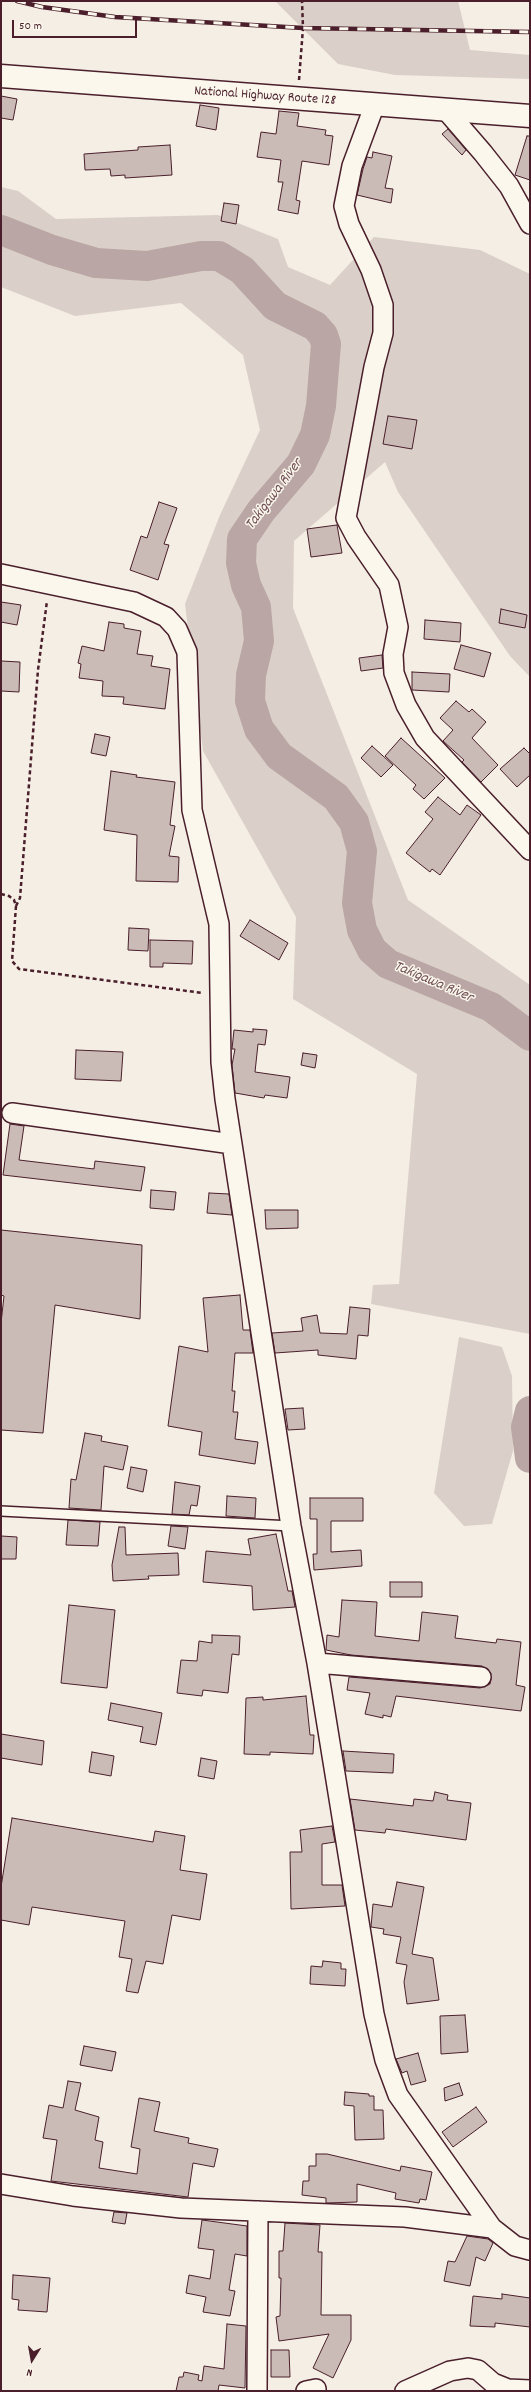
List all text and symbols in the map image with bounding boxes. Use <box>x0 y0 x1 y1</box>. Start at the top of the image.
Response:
scale bar <box>14 12 139 38</box>
text: 50 m <box>19 18 42 35</box>
street label: National Highway Route 128 <box>194 84 336 110</box>
water label: Takigawa River <box>242 456 308 534</box>
water label: Takigawa River <box>391 958 475 1008</box>
north arrow <box>12 2340 52 2380</box>
text: N <box>26 2363 34 2380</box>

